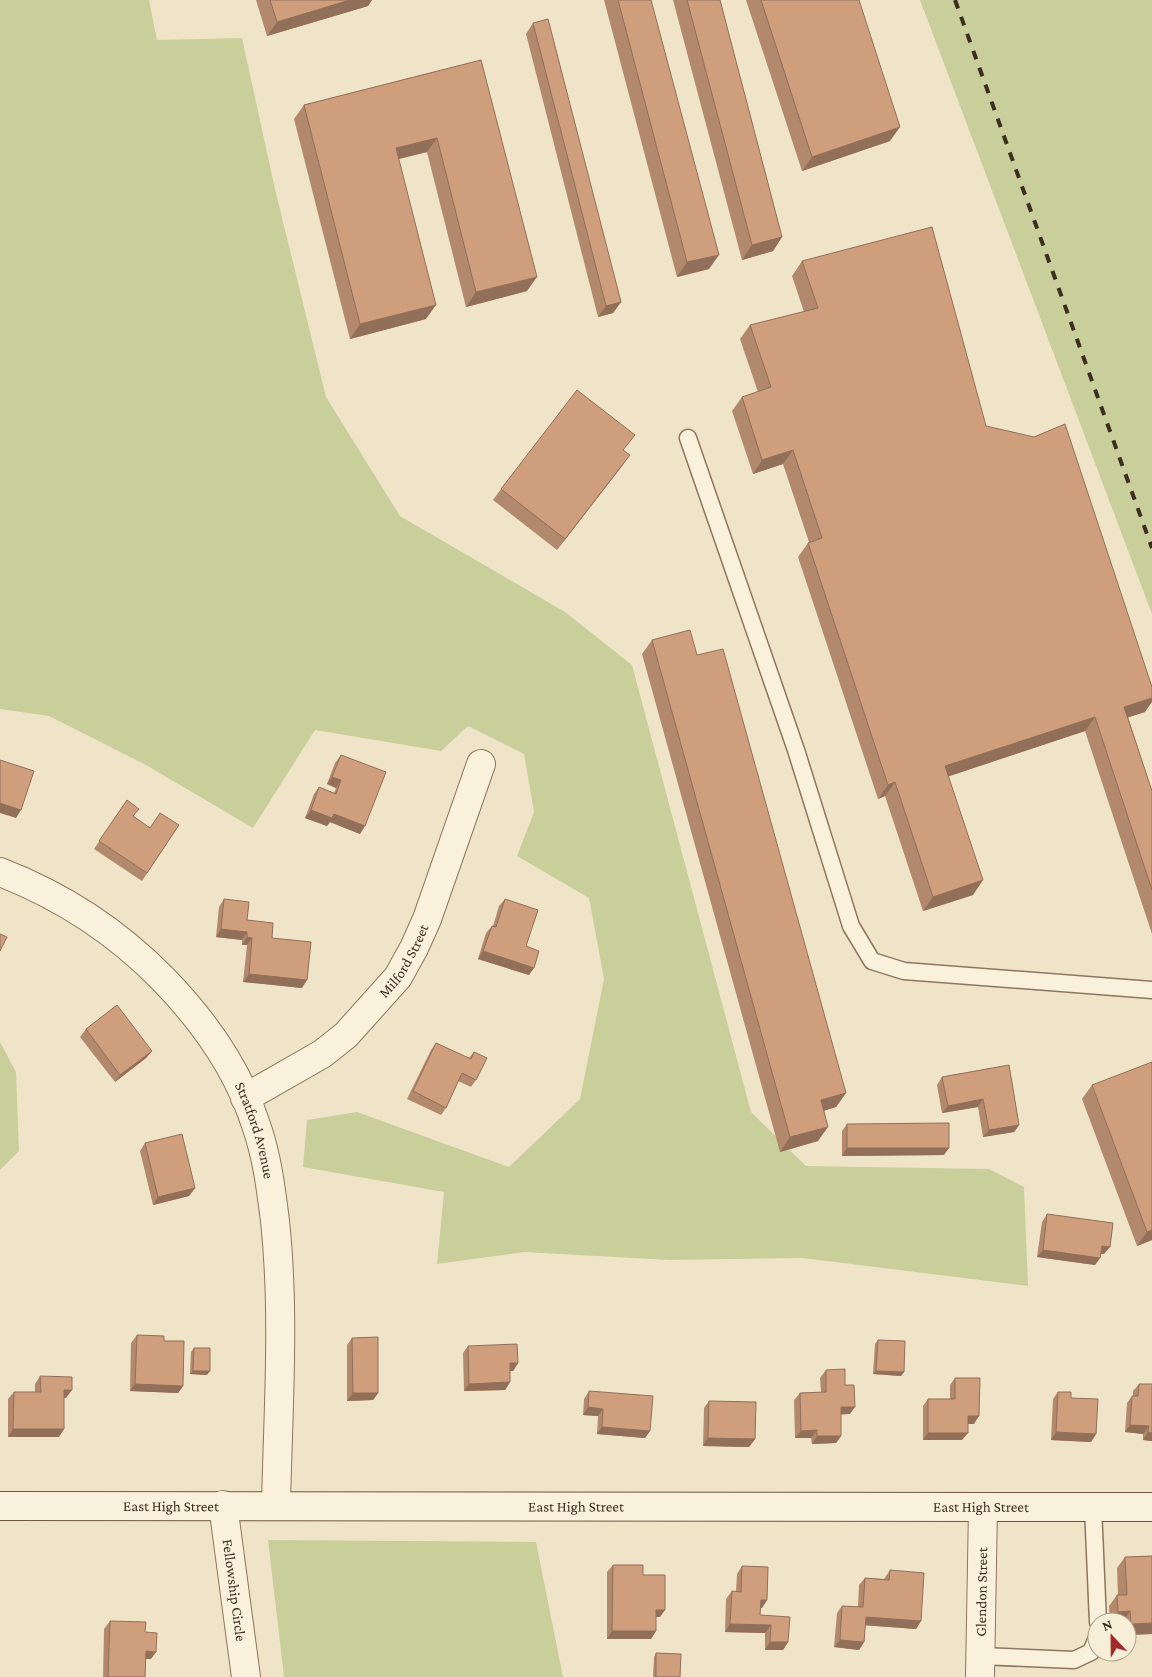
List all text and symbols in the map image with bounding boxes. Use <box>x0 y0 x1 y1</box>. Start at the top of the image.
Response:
street label: Milford Street <box>376 921 432 1001</box>
street label: Stratford Avenue <box>232 1079 277 1180</box>
street label: East High Street <box>123 1498 220 1515</box>
street label: East High Street <box>528 1498 625 1516</box>
street label: East High Street <box>933 1499 1030 1516</box>
street label: Fellowship Circle <box>220 1538 249 1643</box>
street label: Glendon Street <box>973 1546 990 1637</box>
north arrow <box>1087 1612 1137 1662</box>
text: N <box>1100 1616 1115 1634</box>

